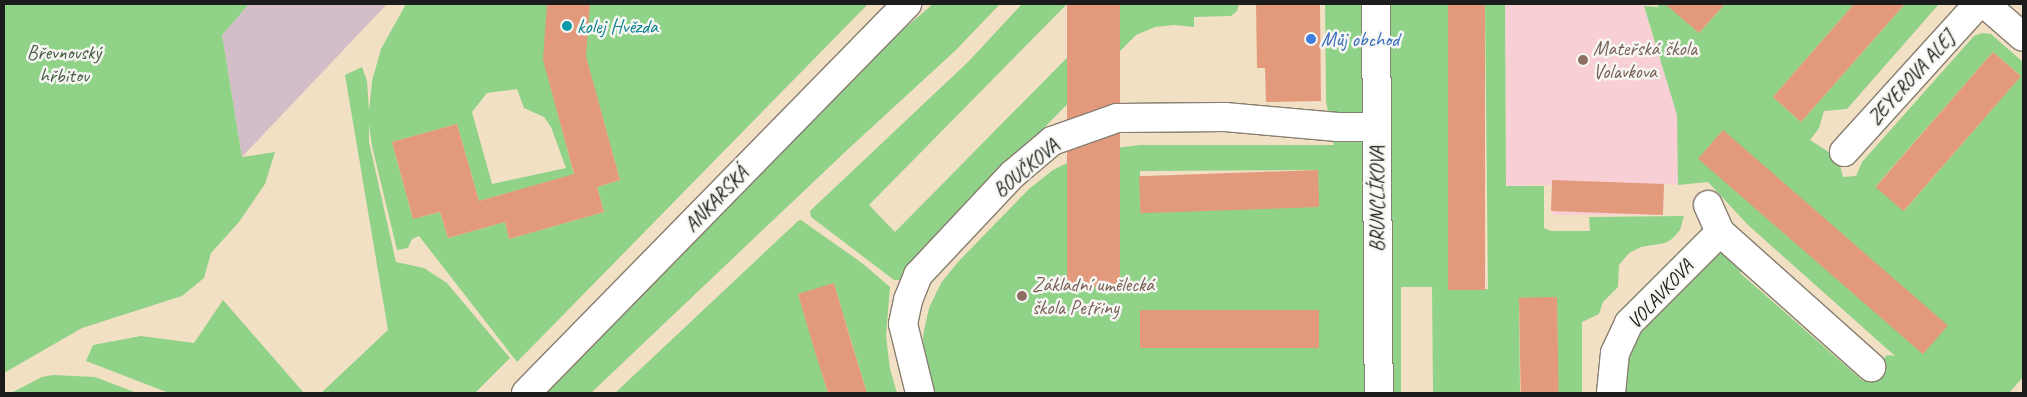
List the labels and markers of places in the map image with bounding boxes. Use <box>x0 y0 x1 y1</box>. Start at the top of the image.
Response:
place label: kolej Hvězda <box>577 14 658 38</box>
marker: kolej Hvězda <box>561 20 573 32</box>
place label: Můj obchod <box>1321 27 1398 51</box>
marker: Můj obchod <box>1305 33 1317 45</box>
place label: Mateřská škola Volavkova <box>1593 36 1697 83</box>
marker: Mateřská škola Volavkova <box>1577 54 1589 66</box>
place label: Základní umělecká škola Petřiny <box>1032 272 1154 319</box>
marker: Základní umělecká škola Petřiny <box>1016 290 1028 302</box>

